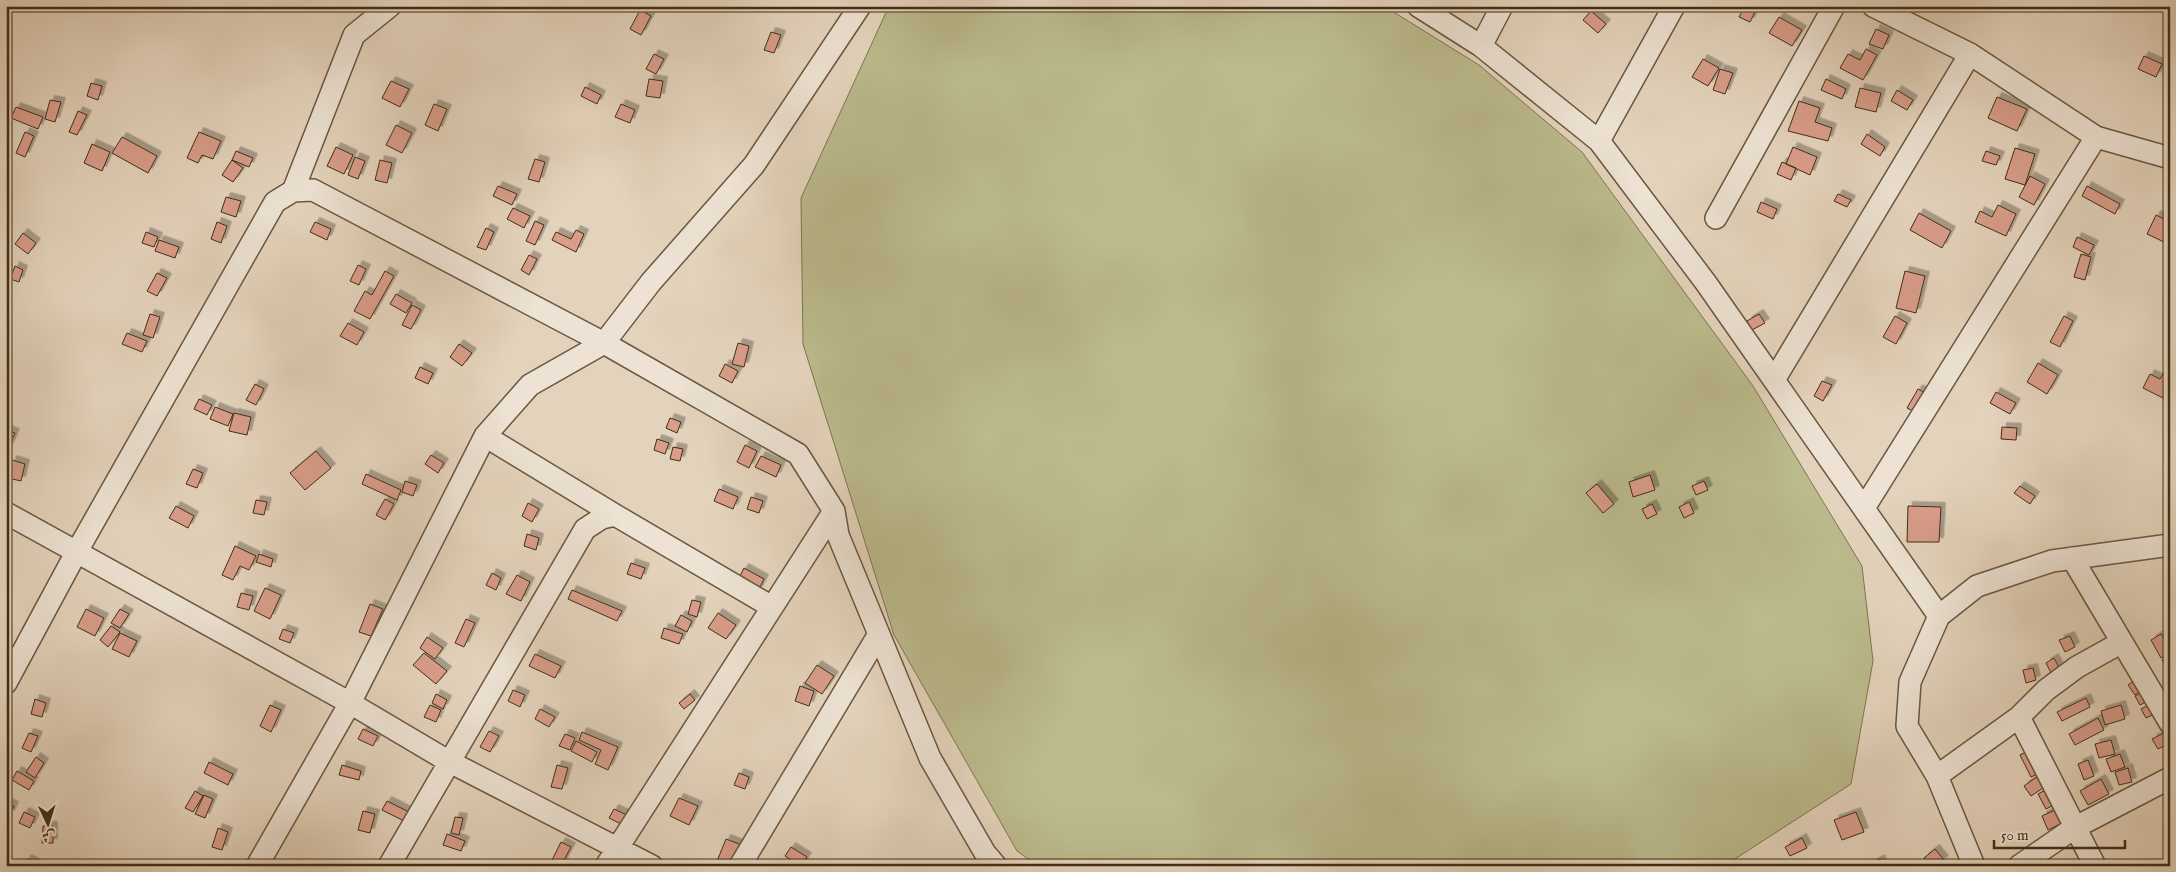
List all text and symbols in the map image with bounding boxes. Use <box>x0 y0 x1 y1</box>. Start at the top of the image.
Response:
north arrow <box>22 800 72 850</box>
scale bar <box>1994 817 2125 849</box>
text: 50 m <box>2001 826 2029 845</box>
text: ش <box>41 827 56 845</box>

